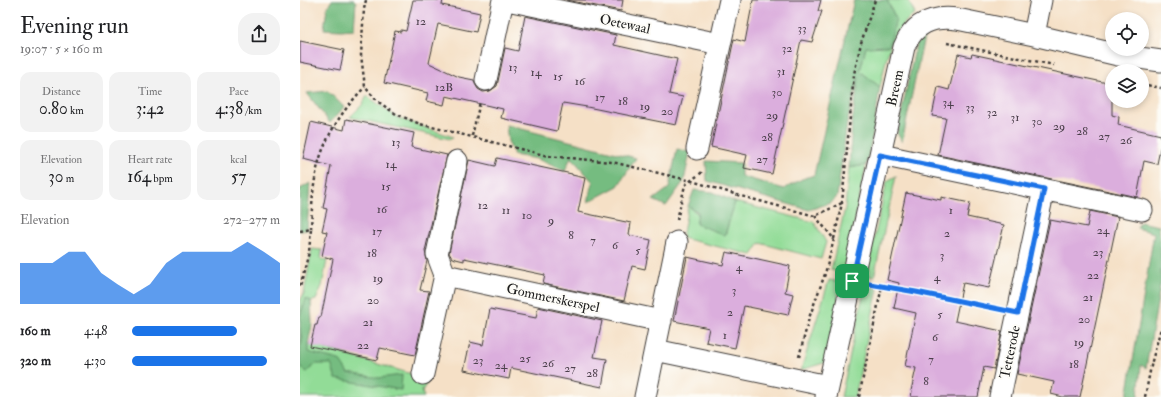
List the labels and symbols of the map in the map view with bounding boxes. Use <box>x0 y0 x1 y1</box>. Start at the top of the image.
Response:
street label: Oetewaal <box>598 10 652 38</box>
house number: 12 <box>416 14 426 29</box>
house number: 33 <box>797 21 807 36</box>
house number: 32 <box>782 41 792 56</box>
house number: 13 <box>509 60 517 75</box>
house number: 31 <box>777 64 785 79</box>
house number: 14 <box>531 65 542 80</box>
street label: Breem <box>883 68 907 108</box>
house number: 15 <box>553 69 563 84</box>
house number: 16 <box>575 74 586 89</box>
house number: 12B <box>435 80 453 95</box>
house number: 30 <box>772 85 782 100</box>
house number: 17 <box>595 90 605 105</box>
house number: 18 <box>618 94 628 109</box>
house number: 34 <box>942 95 954 110</box>
house number: 19 <box>640 99 650 114</box>
house number: 33 <box>965 100 975 115</box>
house number: 20 <box>661 104 673 119</box>
house number: 32 <box>987 105 997 120</box>
house number: 29 <box>766 108 778 123</box>
house number: 31 <box>1011 110 1019 125</box>
house number: 30 <box>1032 114 1042 129</box>
house number: 29 <box>1053 119 1065 134</box>
house number: 28 <box>1076 124 1088 139</box>
house number: 27 <box>1098 129 1110 144</box>
house number: 28 <box>761 130 773 145</box>
house number: 26 <box>1120 133 1133 148</box>
house number: 13 <box>392 135 400 150</box>
house number: 27 <box>756 152 768 167</box>
house number: 14 <box>386 157 397 172</box>
house number: 15 <box>381 179 391 194</box>
house number: 12 <box>478 198 488 213</box>
house number: 16 <box>377 202 388 217</box>
house number: 11 <box>502 203 510 218</box>
house number: 1 <box>949 203 953 218</box>
house number: 10 <box>522 208 532 223</box>
house number: 9 <box>547 213 554 228</box>
house number: 24 <box>1097 223 1110 238</box>
house number: 17 <box>372 224 382 239</box>
house number: 2 <box>944 226 950 241</box>
house number: 8 <box>568 228 574 243</box>
house number: 7 <box>590 233 596 248</box>
house number: 6 <box>612 238 619 253</box>
house number: 5 <box>635 243 641 258</box>
house number: 23 <box>1093 245 1103 260</box>
house number: 18 <box>367 246 377 261</box>
house number: 3 <box>940 248 944 263</box>
house number: 4 <box>736 260 743 275</box>
pin <box>835 264 869 298</box>
house number: 22 <box>1087 268 1099 283</box>
house number: 4 <box>934 270 941 285</box>
house number: 19 <box>373 271 383 286</box>
street label: Gommerskerspel <box>505 280 602 317</box>
house number: 3 <box>732 283 736 298</box>
house number: 21 <box>1083 290 1093 305</box>
house number: 20 <box>367 293 379 308</box>
house number: 2 <box>727 305 733 320</box>
house number: 5 <box>937 307 943 322</box>
house number: 20 <box>1078 312 1090 327</box>
house number: 21 <box>363 315 373 330</box>
street label: Tetterode <box>996 324 1024 380</box>
house number: 1 <box>723 328 727 343</box>
house number: 6 <box>932 330 939 345</box>
house number: 19 <box>1074 335 1084 350</box>
house number: 22 <box>357 338 369 353</box>
house number: 25 <box>519 351 531 366</box>
house number: 7 <box>928 352 934 367</box>
house number: 23 <box>473 353 483 368</box>
house number: 26 <box>542 356 555 371</box>
house number: 18 <box>1069 357 1079 372</box>
house number: 24 <box>495 358 508 373</box>
house number: 27 <box>564 361 576 376</box>
house number: 28 <box>586 366 598 381</box>
house number: 8 <box>923 374 929 389</box>

